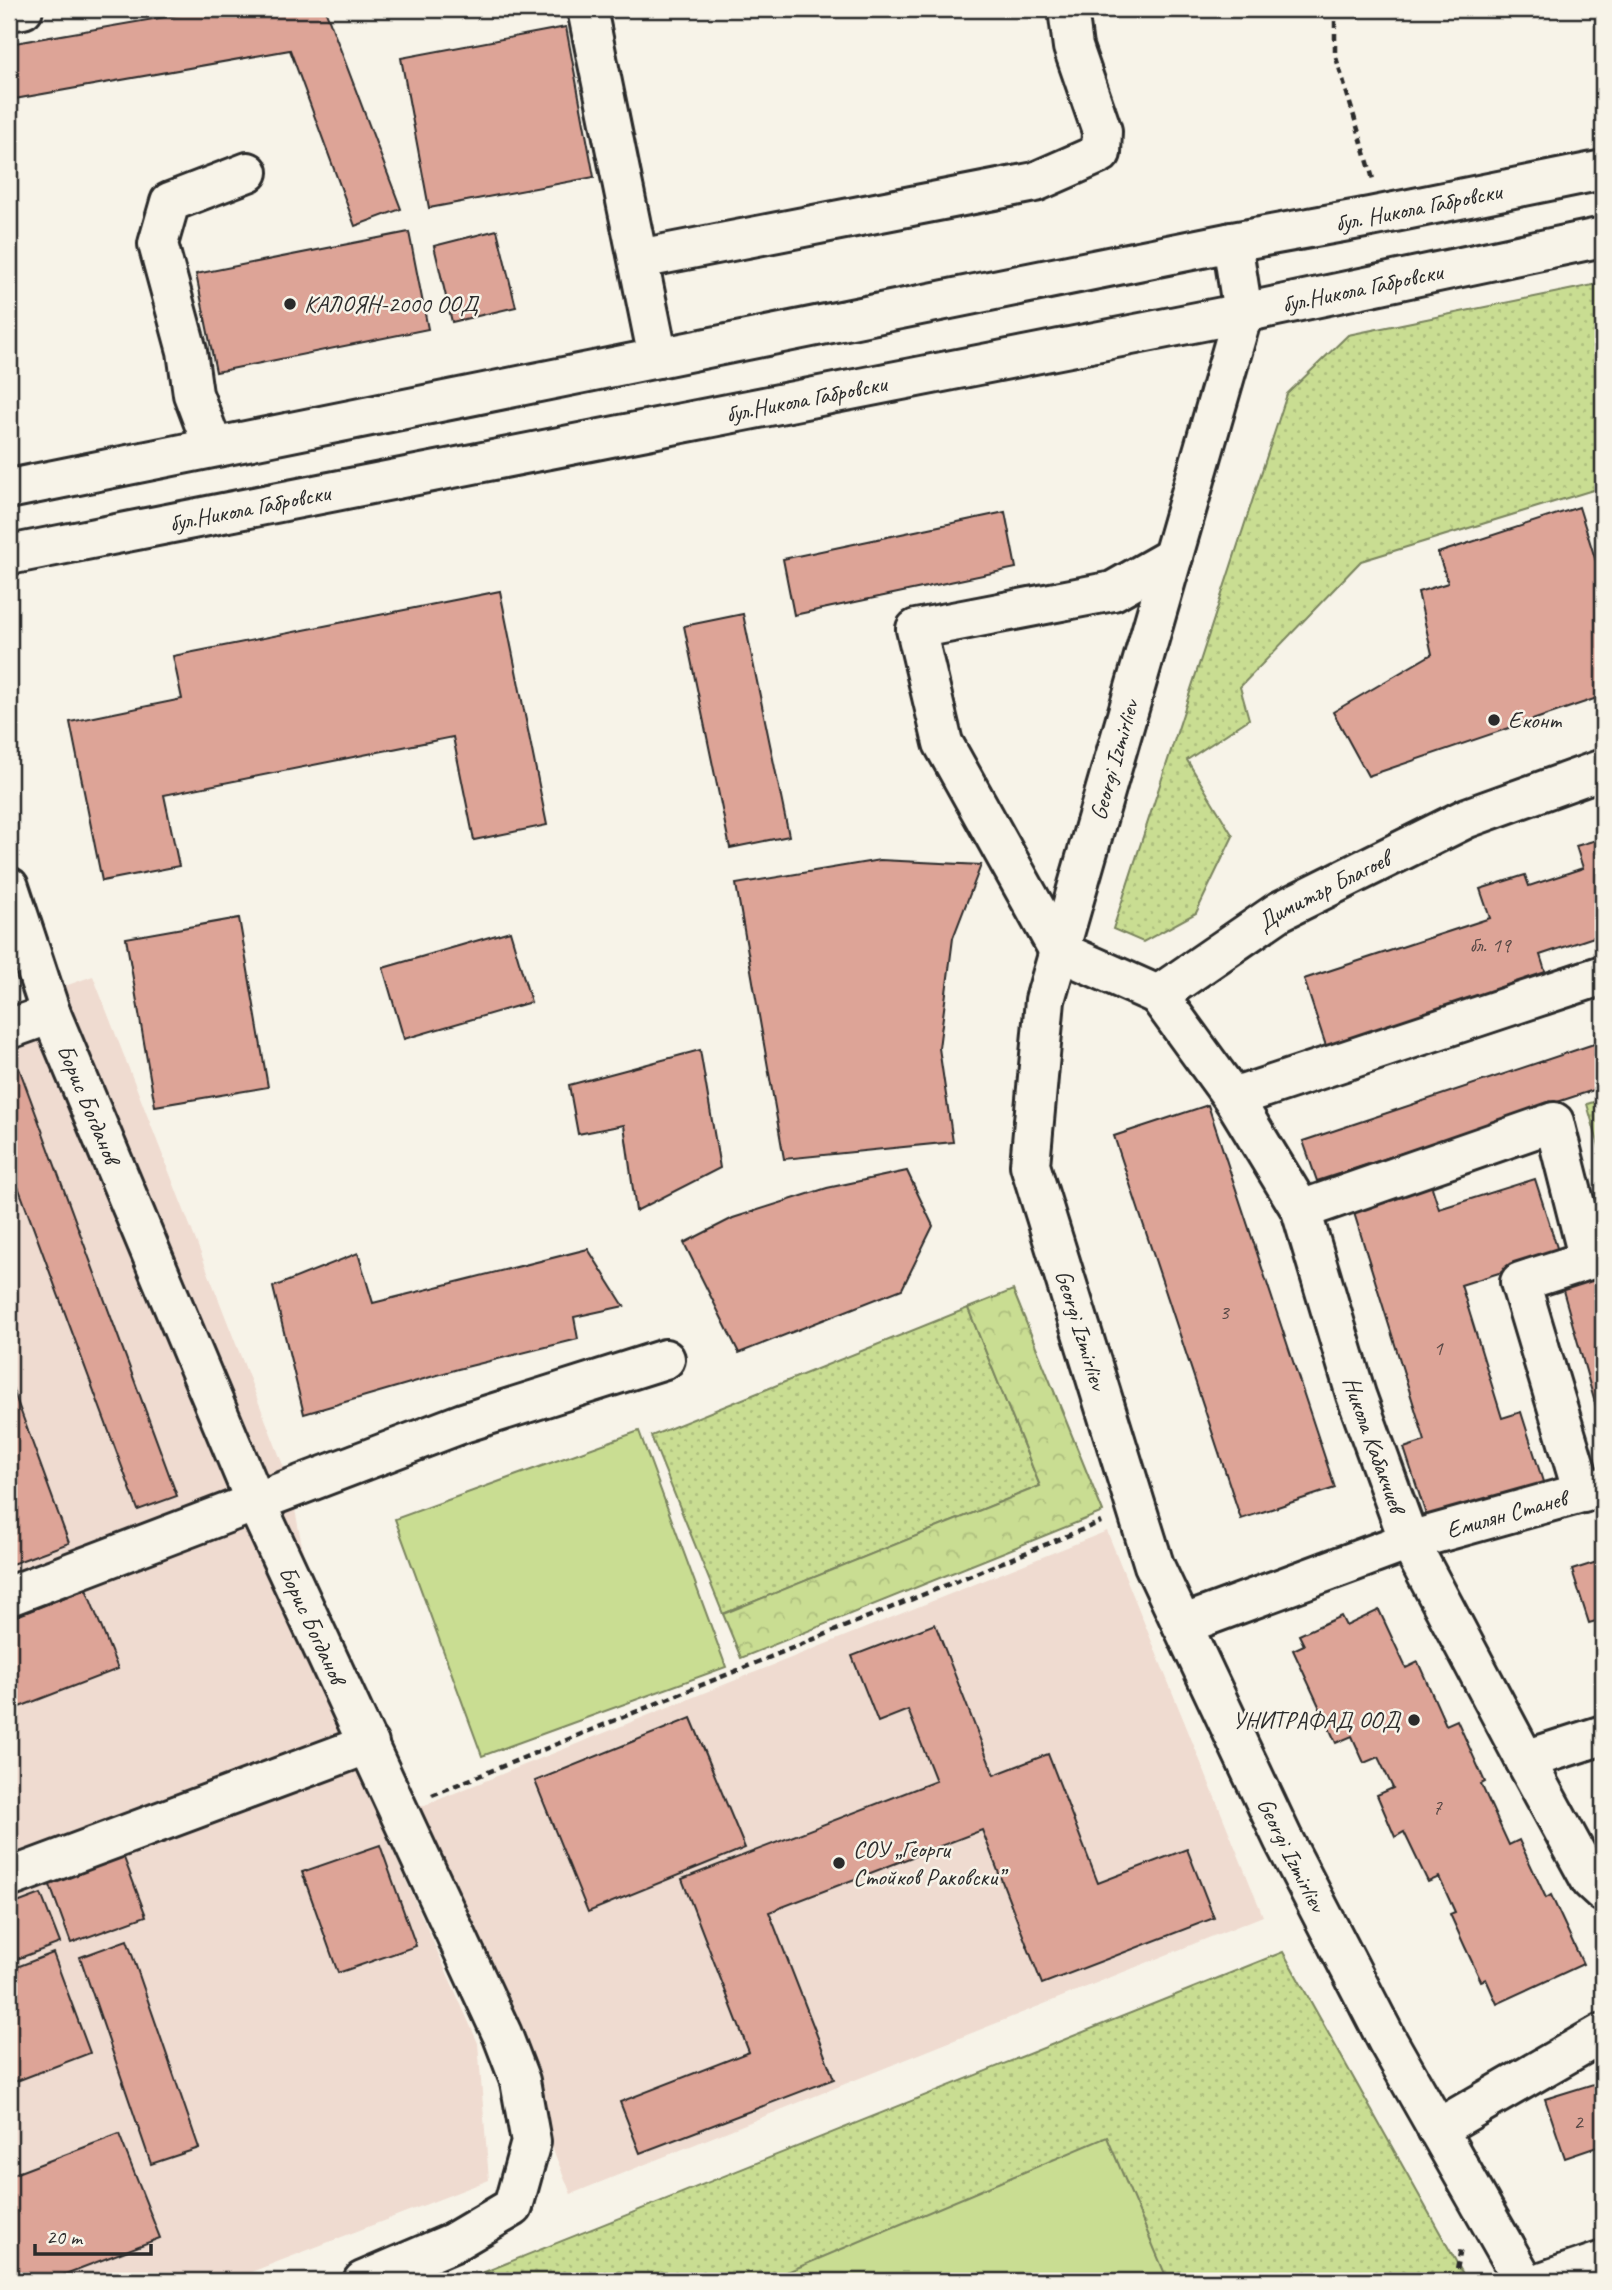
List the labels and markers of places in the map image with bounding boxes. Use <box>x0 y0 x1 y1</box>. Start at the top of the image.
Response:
place label: КАЛОЯН-2000 ООД <box>304 289 480 319</box>
marker: КАЛОЯН-2000 ООД <box>282 296 298 312</box>
place label: Еконт <box>1508 705 1562 735</box>
marker: Еконт <box>1486 712 1502 728</box>
place label: УНИТРАФАД ООД <box>1232 1705 1402 1735</box>
marker: УНИТРАФАД ООД <box>1406 1712 1422 1728</box>
place label: СОУ „Георги Стойков Раковски” <box>853 1834 1009 1892</box>
marker: СОУ „Георги Стойков Раковски” <box>831 1855 847 1871</box>

